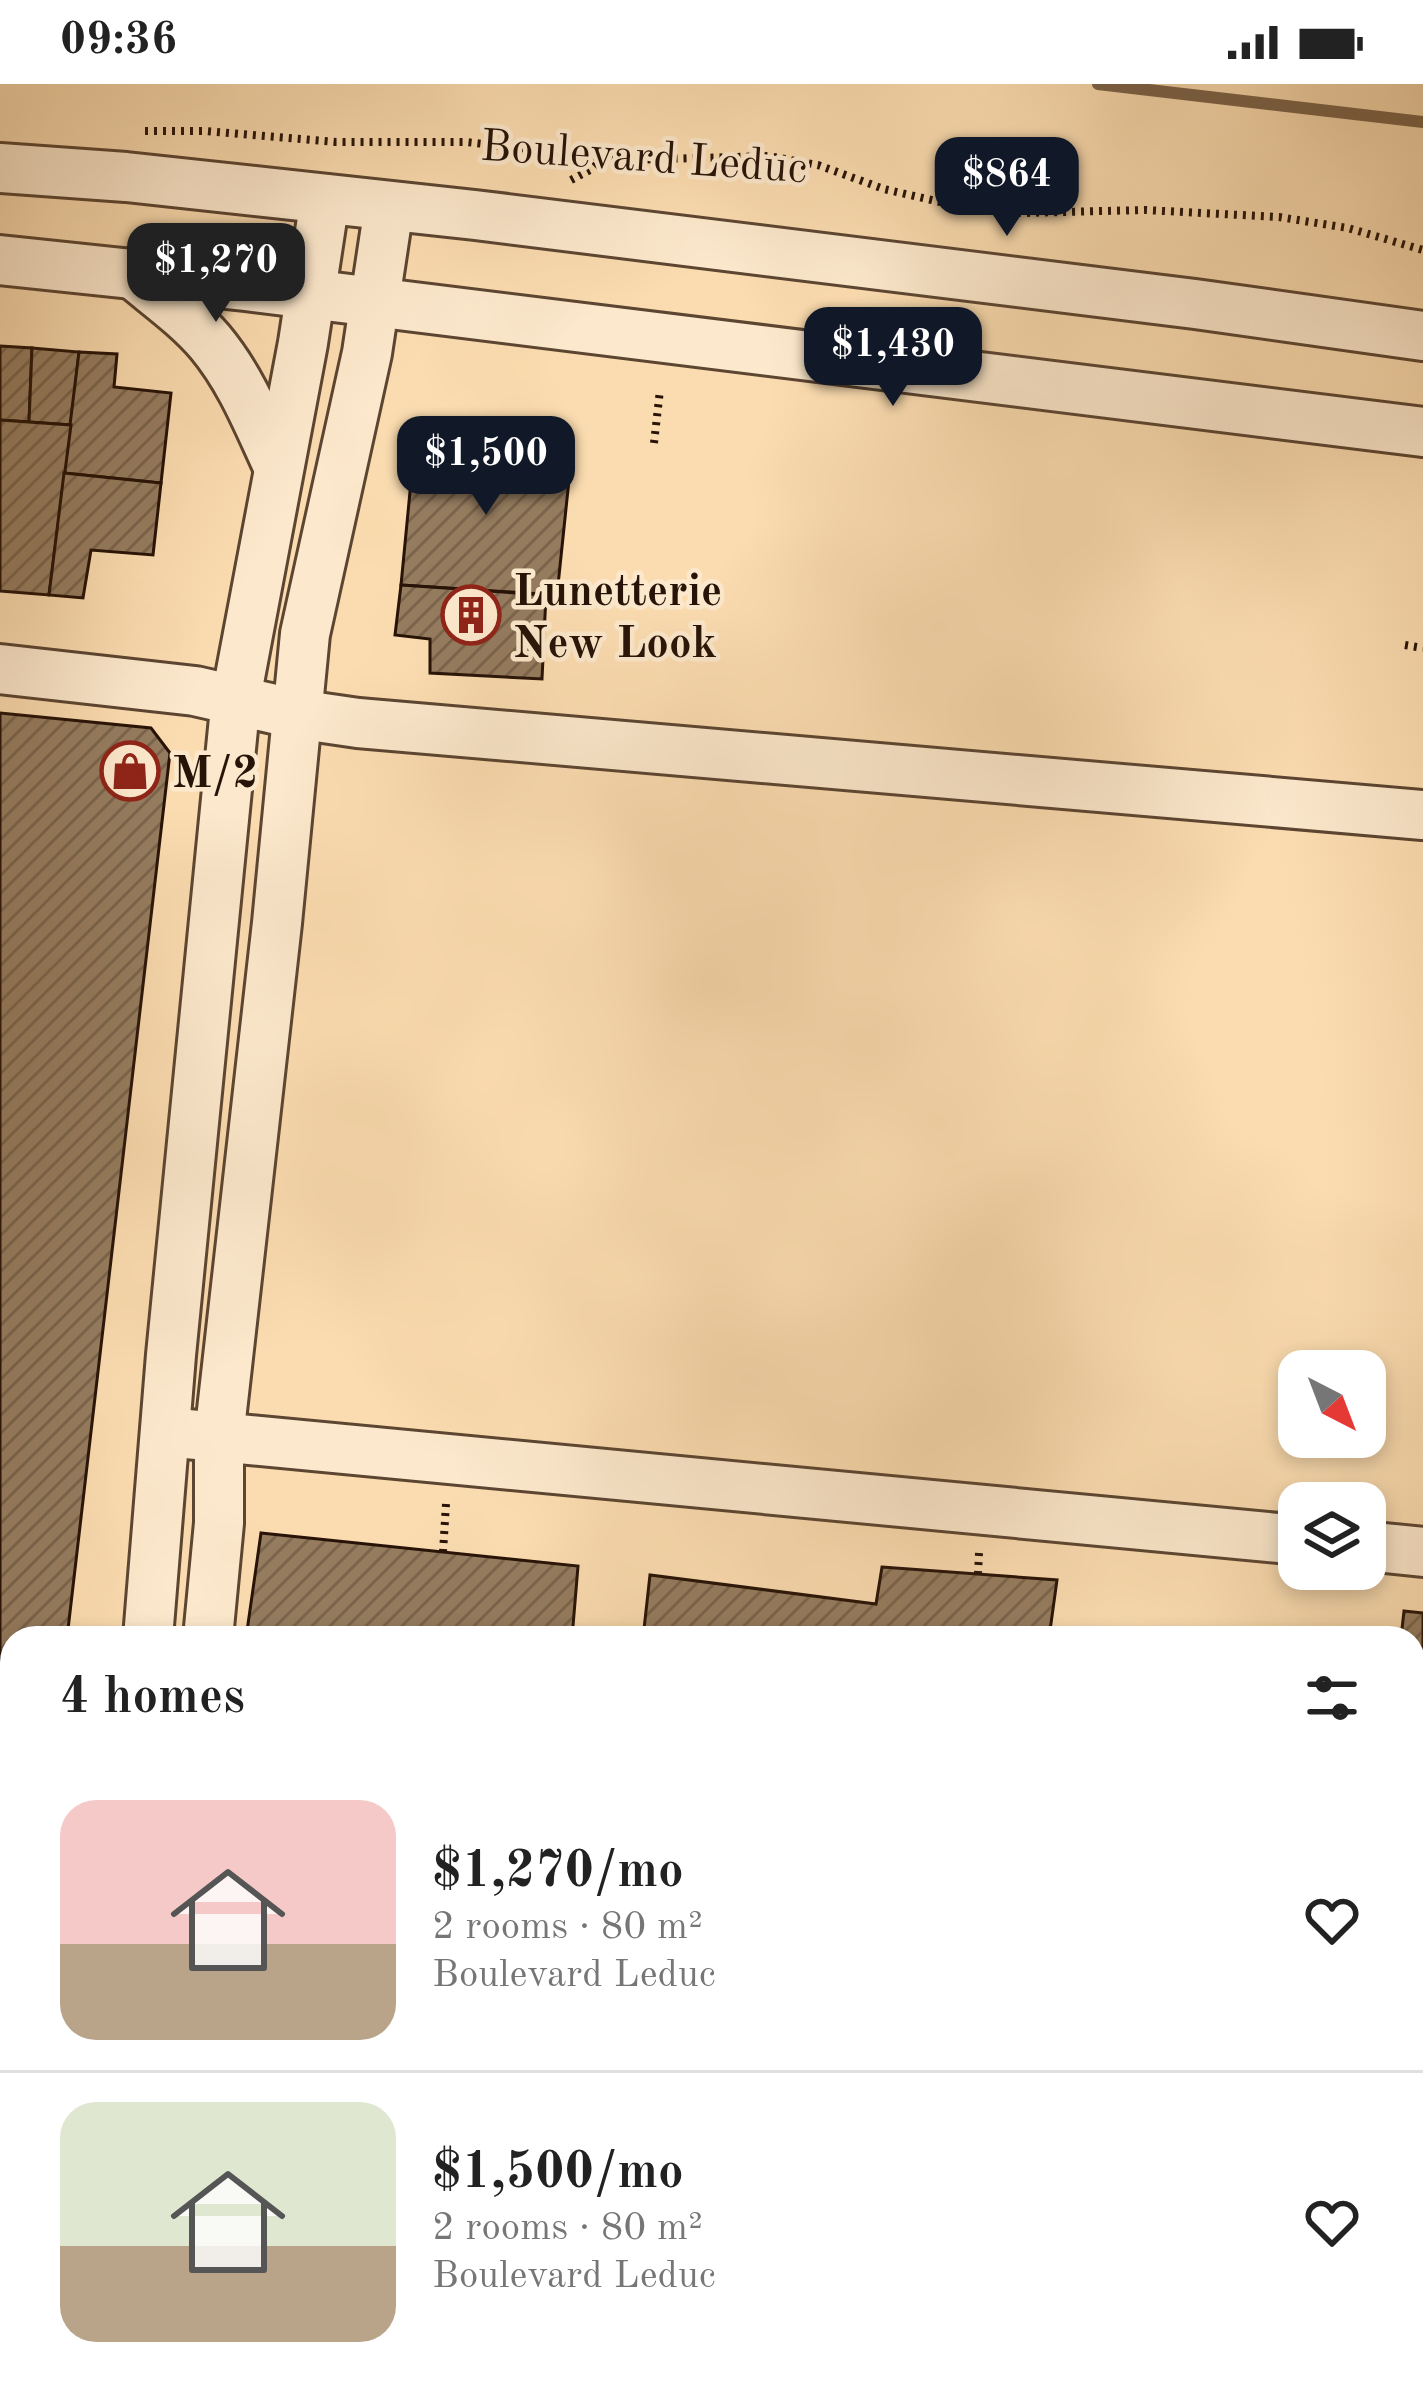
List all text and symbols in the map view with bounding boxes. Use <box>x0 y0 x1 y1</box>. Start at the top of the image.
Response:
text: 09:36 <box>60 19 177 64</box>
street label: Boulevard Leduc <box>479 126 809 193</box>
pin: $864 <box>936 137 1078 239</box>
text: $864 <box>962 156 1052 195</box>
pin: $1,270 <box>118 223 314 325</box>
text: $1,270 <box>154 242 278 281</box>
pin: $1,430 <box>795 307 991 409</box>
text: $1,430 <box>831 326 955 365</box>
pin: $1,500 <box>388 416 584 518</box>
text: $1,500 <box>424 435 548 474</box>
place label: Lunetterie New Look <box>513 571 722 668</box>
building icon: Lunetterie New Look <box>440 584 502 646</box>
shop icon: M/2 <box>99 740 161 802</box>
place label: M/2 <box>172 753 258 798</box>
north arrow <box>1278 1350 1386 1458</box>
map controls <box>1278 1350 1386 1590</box>
button: layers <box>1278 1482 1386 1590</box>
icon: filters <box>1299 1665 1365 1731</box>
text: 4 homes <box>60 1673 245 1724</box>
text: $1,270/mo <box>432 1847 684 1898</box>
icon: home <box>156 1848 300 1992</box>
icon: heart <box>1299 1887 1365 1953</box>
text: 2 rooms · 80 m² <box>432 1908 703 1947</box>
text: Boulevard Leduc <box>432 1956 716 1995</box>
text: $1,500/mo <box>432 2148 684 2199</box>
icon: home <box>156 2150 300 2294</box>
icon: heart <box>1299 2189 1365 2255</box>
text: 2 rooms · 80 m² <box>432 2209 703 2248</box>
text: Boulevard Leduc <box>432 2257 716 2296</box>

